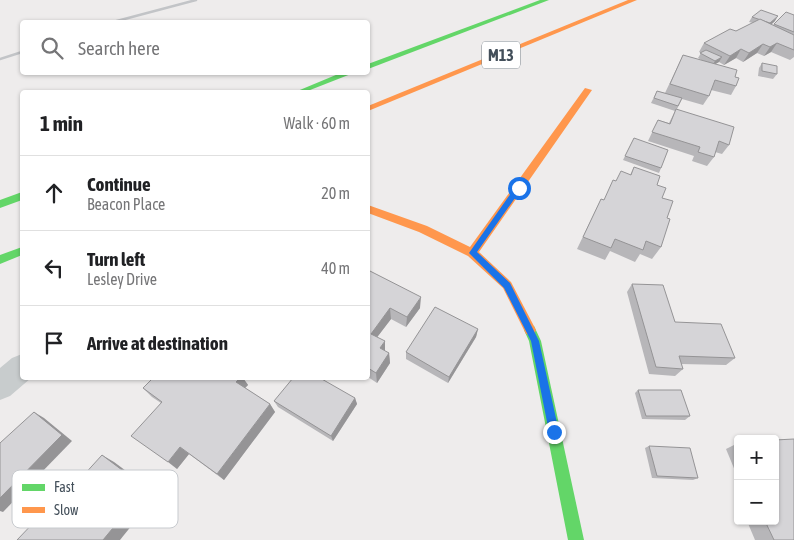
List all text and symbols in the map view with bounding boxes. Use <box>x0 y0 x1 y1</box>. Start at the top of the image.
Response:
search box <box>20 20 370 75</box>
icon: search <box>38 34 66 62</box>
text: Search here <box>78 37 160 59</box>
road number: M13 <box>482 42 520 68</box>
text: 1 min <box>40 111 83 135</box>
text: Walk · 60 m <box>284 114 350 132</box>
text: Continue <box>87 173 151 195</box>
route start <box>508 177 531 200</box>
icon: ahead <box>40 179 68 207</box>
text: 20 m <box>321 184 350 202</box>
text: Beacon Place <box>87 195 165 213</box>
text: Turn left <box>87 248 145 270</box>
icon: left <box>40 254 68 282</box>
text: 40 m <box>321 259 350 277</box>
text: Lesley Drive <box>87 270 157 288</box>
icon: arrive <box>40 329 68 357</box>
text: Arrive at destination <box>87 332 228 354</box>
route end <box>543 421 566 444</box>
map controls <box>734 435 779 525</box>
button: + <box>734 435 779 480</box>
legend <box>12 470 178 528</box>
text: Fast <box>54 479 75 495</box>
button: − <box>734 480 779 525</box>
text: Slow <box>54 502 79 518</box>

